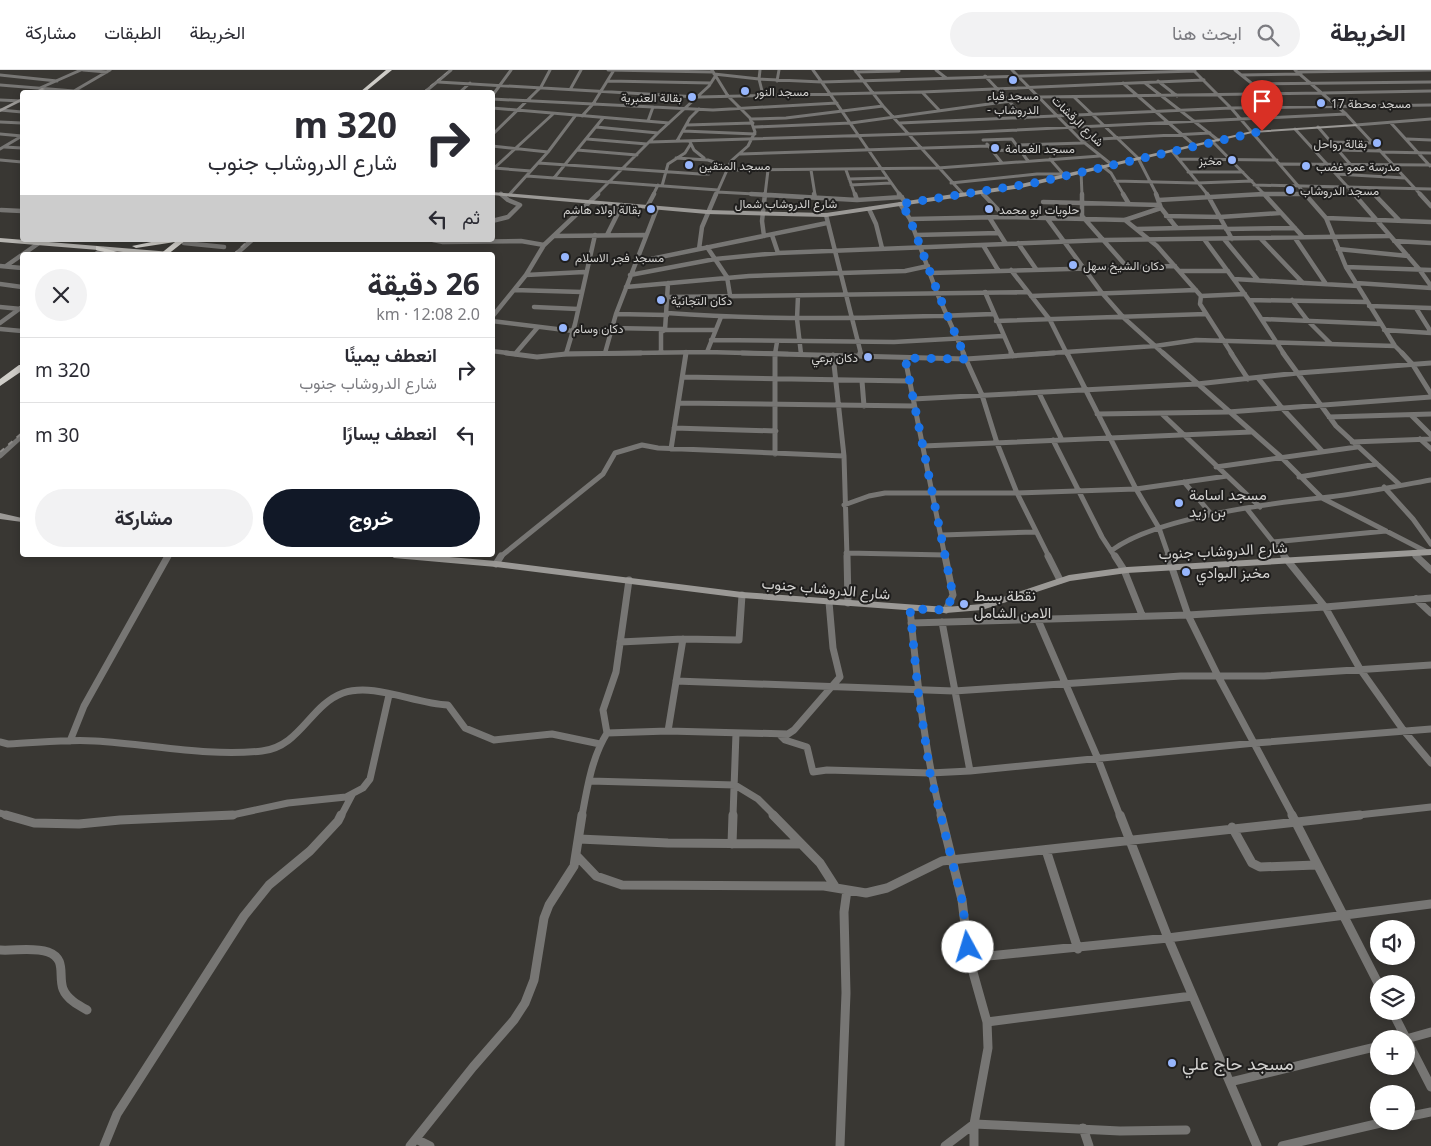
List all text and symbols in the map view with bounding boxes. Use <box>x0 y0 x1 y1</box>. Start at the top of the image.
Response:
search box <box>950 12 1300 57</box>
text: الخريطة <box>1330 15 1406 48</box>
text: مشاركة <box>25 20 76 44</box>
text: الطبقات <box>104 20 161 44</box>
text: الخريطة <box>189 20 245 44</box>
text: ابحث هنا <box>1172 20 1242 46</box>
icon: search <box>1254 21 1282 49</box>
marker: مسجد قباء - الدروشاب <box>1007 74 1019 86</box>
pin <box>1241 80 1283 131</box>
place label: مسجد النور <box>754 83 809 100</box>
marker: مسجد النور <box>739 85 751 97</box>
place label: مسجد قباء - الدروشاب <box>987 87 1039 118</box>
icon: arrive <box>1248 87 1276 115</box>
place label: بقالة العنبرية <box>621 89 682 106</box>
marker: بقالة العنبرية <box>686 91 698 103</box>
street label: شارع الرقشات <box>1047 92 1108 151</box>
place label: مسجد محطة 17 <box>1331 95 1411 112</box>
marker: مسجد محطة 17 <box>1315 97 1327 109</box>
text: 320 m <box>294 101 397 148</box>
icon: right <box>415 110 480 175</box>
place label: بقالة رواحل <box>1313 135 1367 152</box>
marker: بقالة رواحل <box>1371 137 1383 149</box>
place label: مسجد الغمامة <box>1005 140 1075 157</box>
marker: مسجد الغمامة <box>989 142 1001 154</box>
text: شارع الدروشاب جنوب <box>208 146 397 176</box>
place label: مخبز <box>1198 152 1222 169</box>
marker: مخبز <box>1226 154 1238 166</box>
place label: مسجد المتقين <box>699 157 770 174</box>
place label: مدرسة عمو غضب <box>1316 158 1400 175</box>
marker: مسجد المتقين <box>683 159 695 171</box>
marker: مدرسة عمو غضب <box>1300 160 1312 172</box>
place label: مسجد الدروشاب <box>1300 182 1379 199</box>
marker: مسجد الدروشاب <box>1284 184 1296 196</box>
street label: شارع الدروشاب شمال <box>735 195 837 213</box>
place label: بقالة اولاد هاشم <box>563 201 641 218</box>
place label: حلويات ابو محمد <box>999 201 1079 218</box>
marker: بقالة اولاد هاشم <box>645 203 657 215</box>
marker: حلويات ابو محمد <box>983 203 995 215</box>
text: ثم <box>462 204 480 230</box>
icon: left <box>424 205 452 233</box>
place label: مسجد فجر الاسلام <box>575 249 664 266</box>
marker: مسجد فجر الاسلام <box>559 251 571 263</box>
place label: دكان الشيخ سهل <box>1083 257 1165 275</box>
marker: دكان الشيخ سهل <box>1067 259 1079 271</box>
text: 26 دقيقة <box>367 263 480 304</box>
button: close <box>35 269 87 321</box>
place label: دكان التجانية <box>671 292 732 309</box>
marker: دكان التجانية <box>655 294 667 306</box>
text: 2.0 km · 12:08 <box>376 303 480 325</box>
place label: دكان وسام <box>573 320 624 337</box>
marker: دكان وسام <box>557 322 569 334</box>
text: انعطف يمينًا <box>344 342 437 368</box>
place label: دكان برعي <box>811 349 858 368</box>
marker: دكان برعي <box>862 351 874 363</box>
icon: right <box>452 356 480 384</box>
text: 320 m <box>35 357 90 383</box>
text: شارع الدروشاب جنوب <box>299 372 437 394</box>
text: انعطف يسارًا <box>342 420 437 446</box>
icon: left <box>452 421 480 449</box>
text: 30 m <box>35 422 79 448</box>
place label: مسجد اسامة بن زيد <box>1189 484 1267 522</box>
button: مشاركة <box>35 489 253 547</box>
button: خروج <box>263 489 480 547</box>
marker: مسجد اسامة بن زيد <box>1173 497 1185 509</box>
street label: شارع الدروشاب جنوب <box>1158 537 1288 565</box>
place label: مخبز البوادي <box>1196 562 1270 586</box>
marker: مخبز البوادي <box>1180 566 1192 578</box>
street label: شارع الدروشاب جنوب <box>761 572 891 606</box>
place label: نقطة بسط الامن الشامل <box>974 585 1051 623</box>
marker: نقطة بسط الامن الشامل <box>958 598 970 610</box>
position arrow <box>941 920 993 972</box>
map controls <box>1370 920 1415 1130</box>
button: sound <box>1370 920 1415 965</box>
button: layers <box>1370 975 1415 1020</box>
button: + <box>1370 1030 1415 1075</box>
place label: مسجد حاج علي <box>1182 1051 1294 1079</box>
marker: مسجد حاج علي <box>1166 1057 1178 1069</box>
button: − <box>1370 1085 1415 1130</box>

